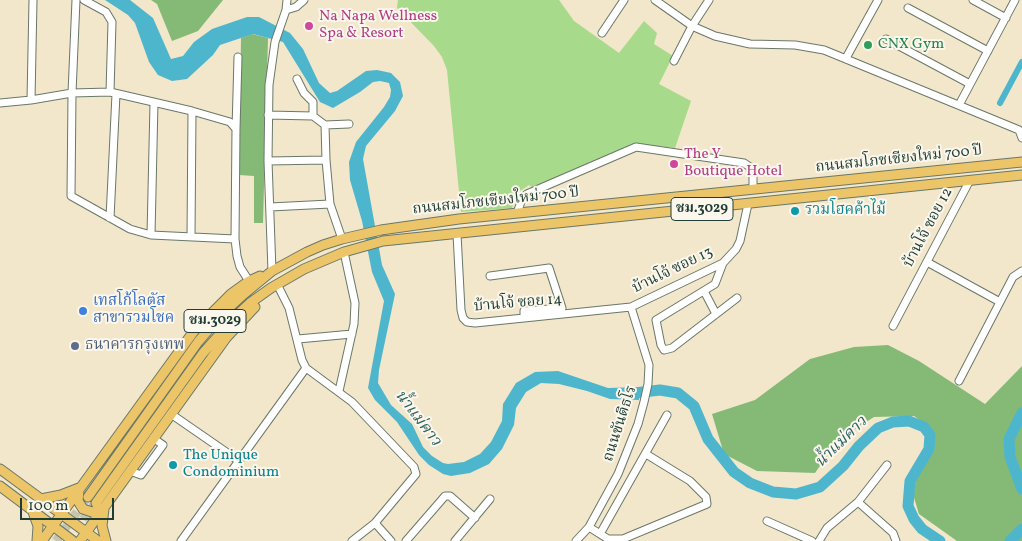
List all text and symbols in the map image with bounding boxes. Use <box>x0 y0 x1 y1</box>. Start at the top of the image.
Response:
place label: Na Napa Wellness Spa & Resort <box>319 8 437 43</box>
marker: Na Napa Wellness Spa & Resort <box>303 20 315 32</box>
place label: CNX Gym <box>878 36 944 54</box>
marker: CNX Gym <box>862 39 874 51</box>
street label: ถนนสมโภชเชียงใหม่ 700 ปี <box>815 142 983 178</box>
place label: The Y Boutique Hotel <box>684 146 782 181</box>
marker: The Y Boutique Hotel <box>668 158 680 170</box>
street label: ถนนสมโภชเชียงใหม่ 700 ปี <box>412 184 580 220</box>
street label: บ้านโจ้ ซอย 12 <box>900 185 958 271</box>
road number: ชม.3029 <box>671 198 733 220</box>
place label: รวมโฮคค้าไม้ <box>805 202 886 220</box>
marker: รวมโฮคค้าไม้ <box>789 205 801 217</box>
street label: บ้านโจ้ ซอย 13 <box>630 244 716 298</box>
street label: บ้านโจ้ ซอย 14 <box>473 291 563 317</box>
place label: เทสโก้โลตัส สาขารวมโชค <box>93 293 174 328</box>
marker: เทสโก้โลตัส สาขารวมโชค <box>77 305 89 317</box>
road number: ชม.3029 <box>184 310 246 332</box>
place label: ธนาคารกรุงเทพ <box>85 337 184 355</box>
marker: ธนาคารกรุงเทพ <box>69 340 81 352</box>
street label: ถนนขันติธโร <box>600 384 642 464</box>
water label: น้ำแม่คาว <box>390 387 444 451</box>
water label: น้ำแม่คาว <box>812 414 872 472</box>
place label: The Unique Condominium <box>183 447 279 482</box>
marker: The Unique Condominium <box>167 459 179 471</box>
scale bar <box>22 488 116 520</box>
text: 100 m <box>28 496 68 517</box>

